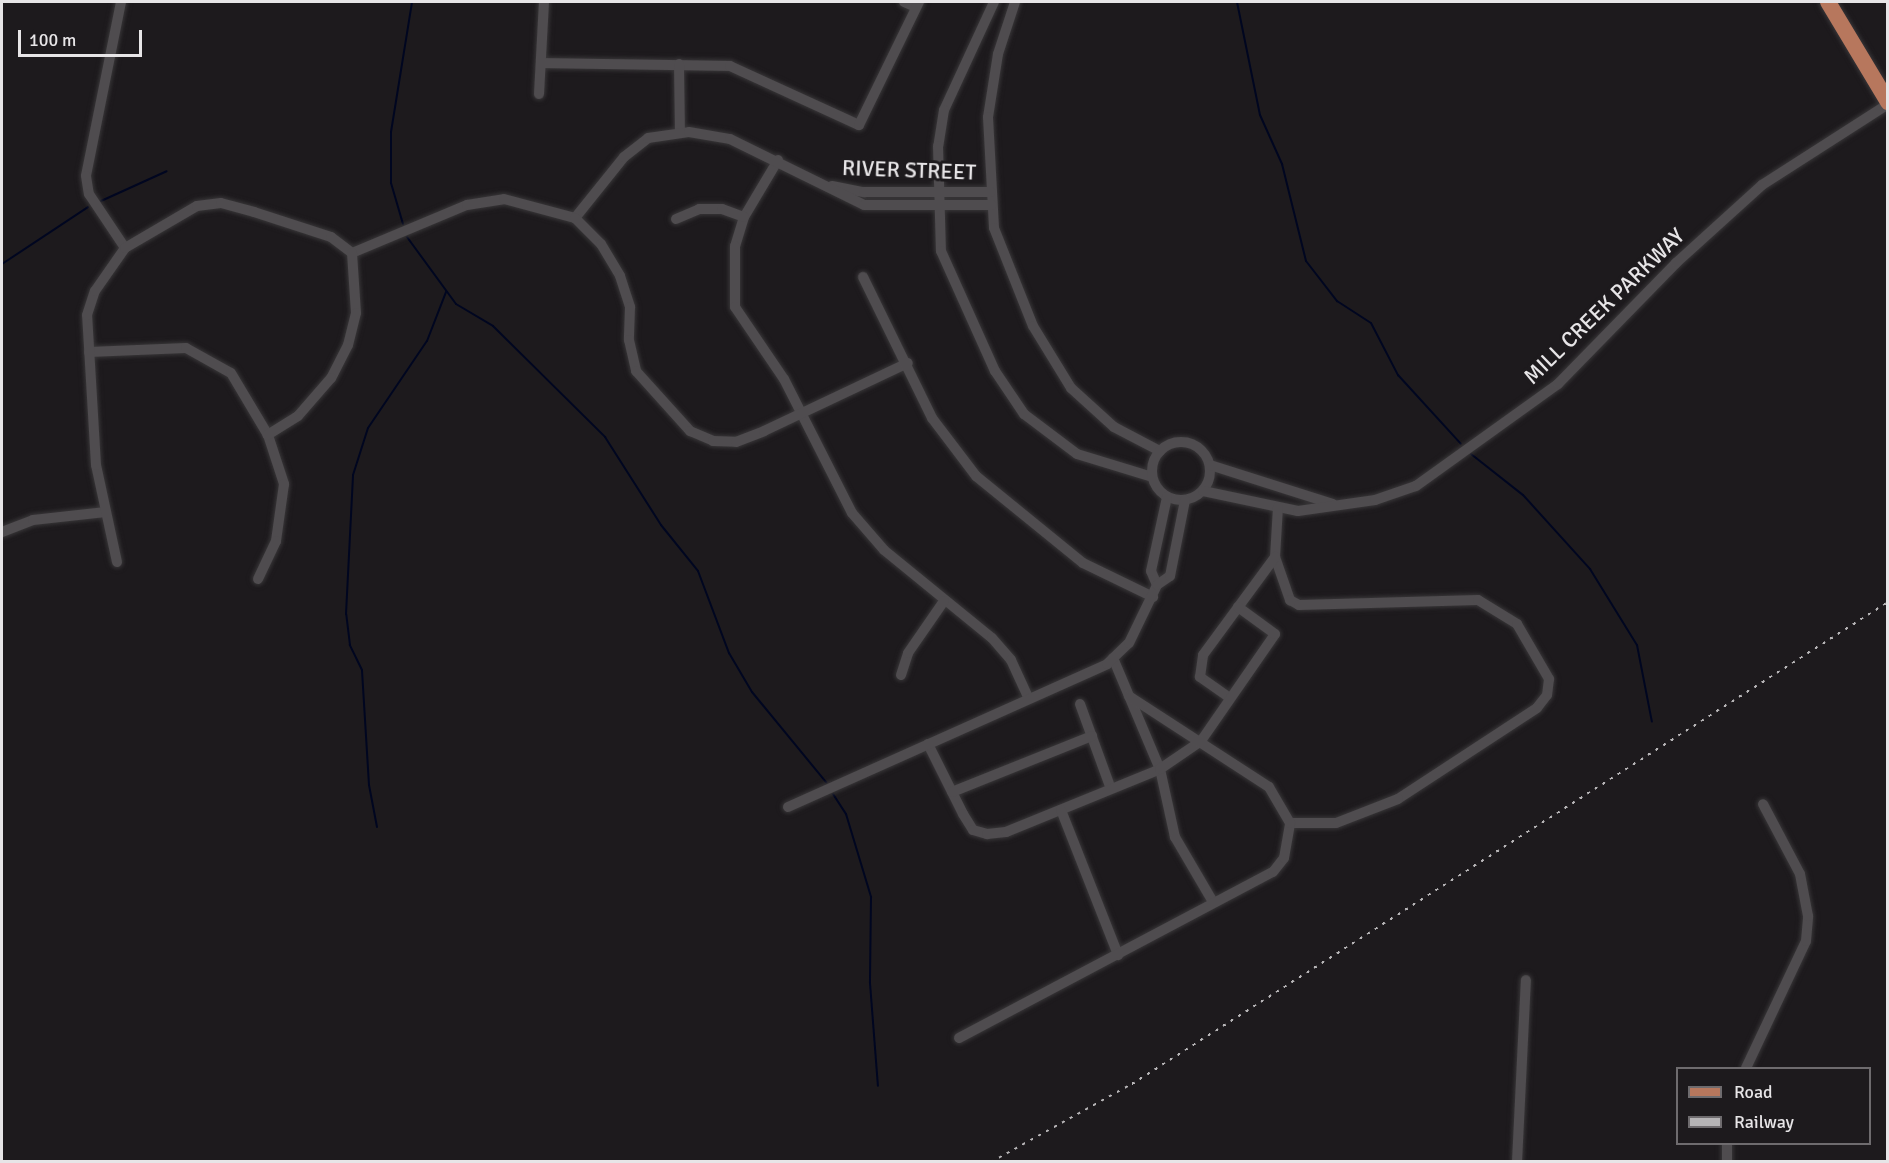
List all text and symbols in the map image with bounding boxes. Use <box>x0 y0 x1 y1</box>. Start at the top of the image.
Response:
scale bar <box>21 18 146 56</box>
text: 100 m <box>29 29 76 51</box>
street label: RIVER STREET <box>841 154 977 186</box>
street label: MILL CREEK PARKWAY <box>1518 222 1690 390</box>
legend <box>1676 1067 1871 1145</box>
text: Road <box>1734 1081 1773 1103</box>
text: Railway <box>1734 1111 1794 1133</box>

